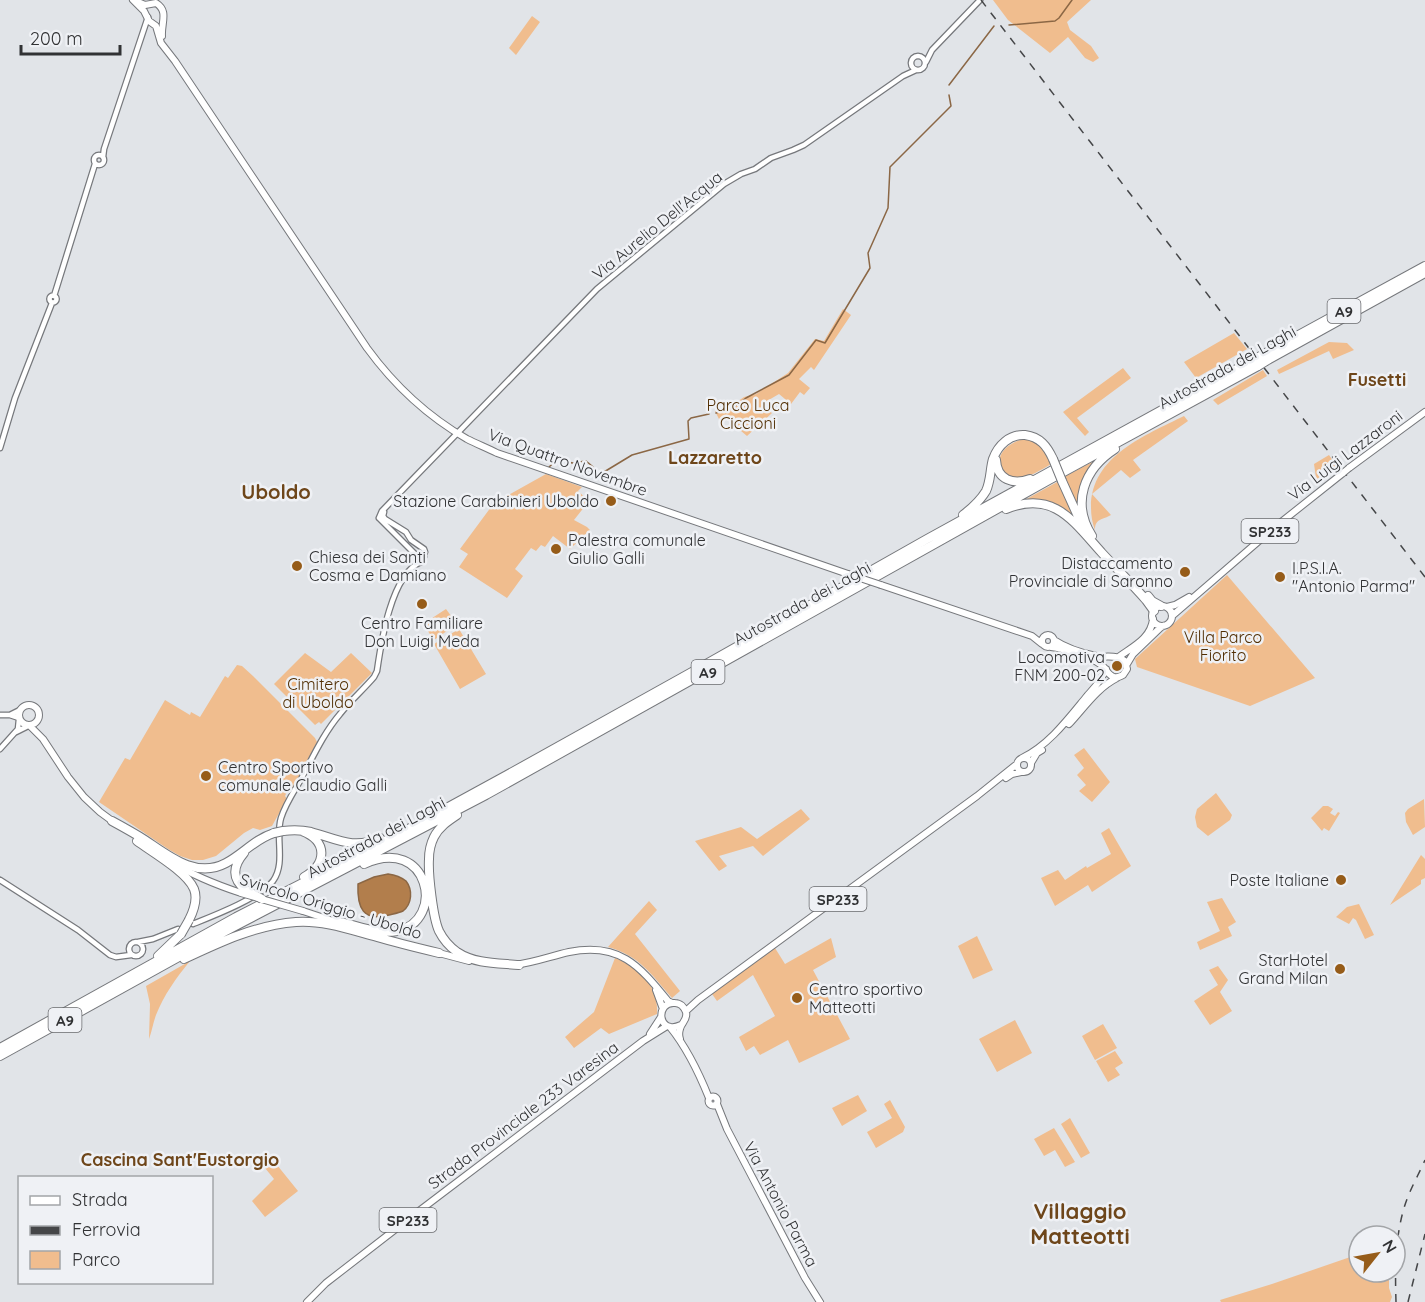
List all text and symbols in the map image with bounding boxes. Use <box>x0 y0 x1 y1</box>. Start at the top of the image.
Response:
scale bar <box>21 18 120 56</box>
text: 200 m <box>30 27 83 50</box>
street label: Via Aurelio Dell'Acqua <box>588 166 726 284</box>
road number: A9 <box>1328 299 1360 323</box>
street label: Autostrada dei Laghi <box>1155 321 1299 413</box>
district label: Fusetti <box>1348 368 1406 391</box>
park label: Parco Luca Ciccioni <box>707 395 789 433</box>
street label: Via Luigi Lazzaroni <box>1284 405 1406 505</box>
street label: Via Quattro Novembre <box>486 424 650 500</box>
district label: Lazzaretto <box>668 446 762 469</box>
district label: Uboldo <box>241 479 311 504</box>
place label: Stazione Carabinieri Uboldo <box>393 491 599 511</box>
marker: Stazione Carabinieri Uboldo <box>604 494 618 508</box>
road number: SP233 <box>1242 519 1298 543</box>
place label: Palestra comunale Giulio Galli <box>568 530 706 568</box>
marker: Palestra comunale Giulio Galli <box>549 542 563 556</box>
place label: Chiesa dei Santi Cosma e Damiano <box>309 547 447 585</box>
place label: Distaccamento Provinciale di Saronno <box>1009 553 1173 591</box>
street label: Autostrada dei Laghi <box>730 557 874 649</box>
place label: I.P.S.I.A. "Antonio Parma" <box>1292 558 1415 596</box>
marker: Chiesa dei Santi Cosma e Damiano <box>290 559 304 573</box>
marker: Distaccamento Provinciale di Saronno <box>1178 565 1192 579</box>
marker: I.P.S.I.A. "Antonio Parma" <box>1273 570 1287 584</box>
marker: Centro Familiare Don Luigi Meda <box>415 597 429 611</box>
place label: Centro Familiare Don Luigi Meda <box>361 613 483 651</box>
park label: Villa Parco Fiorito <box>1184 627 1262 665</box>
place label: Locomotiva FNM 200-02 <box>1014 647 1105 685</box>
marker: Locomotiva FNM 200-02 <box>1110 659 1124 673</box>
road number: A9 <box>692 660 724 684</box>
park label: Cimitero di Uboldo <box>282 674 354 712</box>
place label: Centro Sportivo comunale Claudio Galli <box>218 757 387 795</box>
marker: Centro Sportivo comunale Claudio Galli <box>199 769 213 783</box>
street label: Autostrada dei Laghi <box>303 792 449 882</box>
street label: Svincolo Origgio - Uboldo <box>238 869 424 943</box>
place label: Poste Italiane <box>1229 870 1329 890</box>
marker: Poste Italiane <box>1334 873 1348 887</box>
road number: SP233 <box>810 887 866 911</box>
place label: StarHotel Grand Milan <box>1239 950 1328 988</box>
marker: StarHotel Grand Milan <box>1333 962 1347 976</box>
place label: Centro sportivo Matteotti <box>809 979 923 1017</box>
marker: Centro sportivo Matteotti <box>790 991 804 1005</box>
road number: A9 <box>48 1008 82 1032</box>
street label: Strada Provinciale 233 Varesina <box>424 1037 622 1193</box>
street label: Via Antonio Parma <box>740 1138 822 1270</box>
district label: Cascina Sant'Eustorgio <box>81 1148 279 1171</box>
legend <box>18 1176 213 1284</box>
text: Strada <box>72 1188 128 1211</box>
district label: Villaggio Matteotti <box>1030 1197 1130 1250</box>
road number: SP233 <box>380 1208 436 1232</box>
text: Ferrovia <box>72 1218 141 1241</box>
north arrow <box>1347 1224 1407 1284</box>
text: N <box>1378 1236 1401 1256</box>
text: Parco <box>72 1248 120 1271</box>

